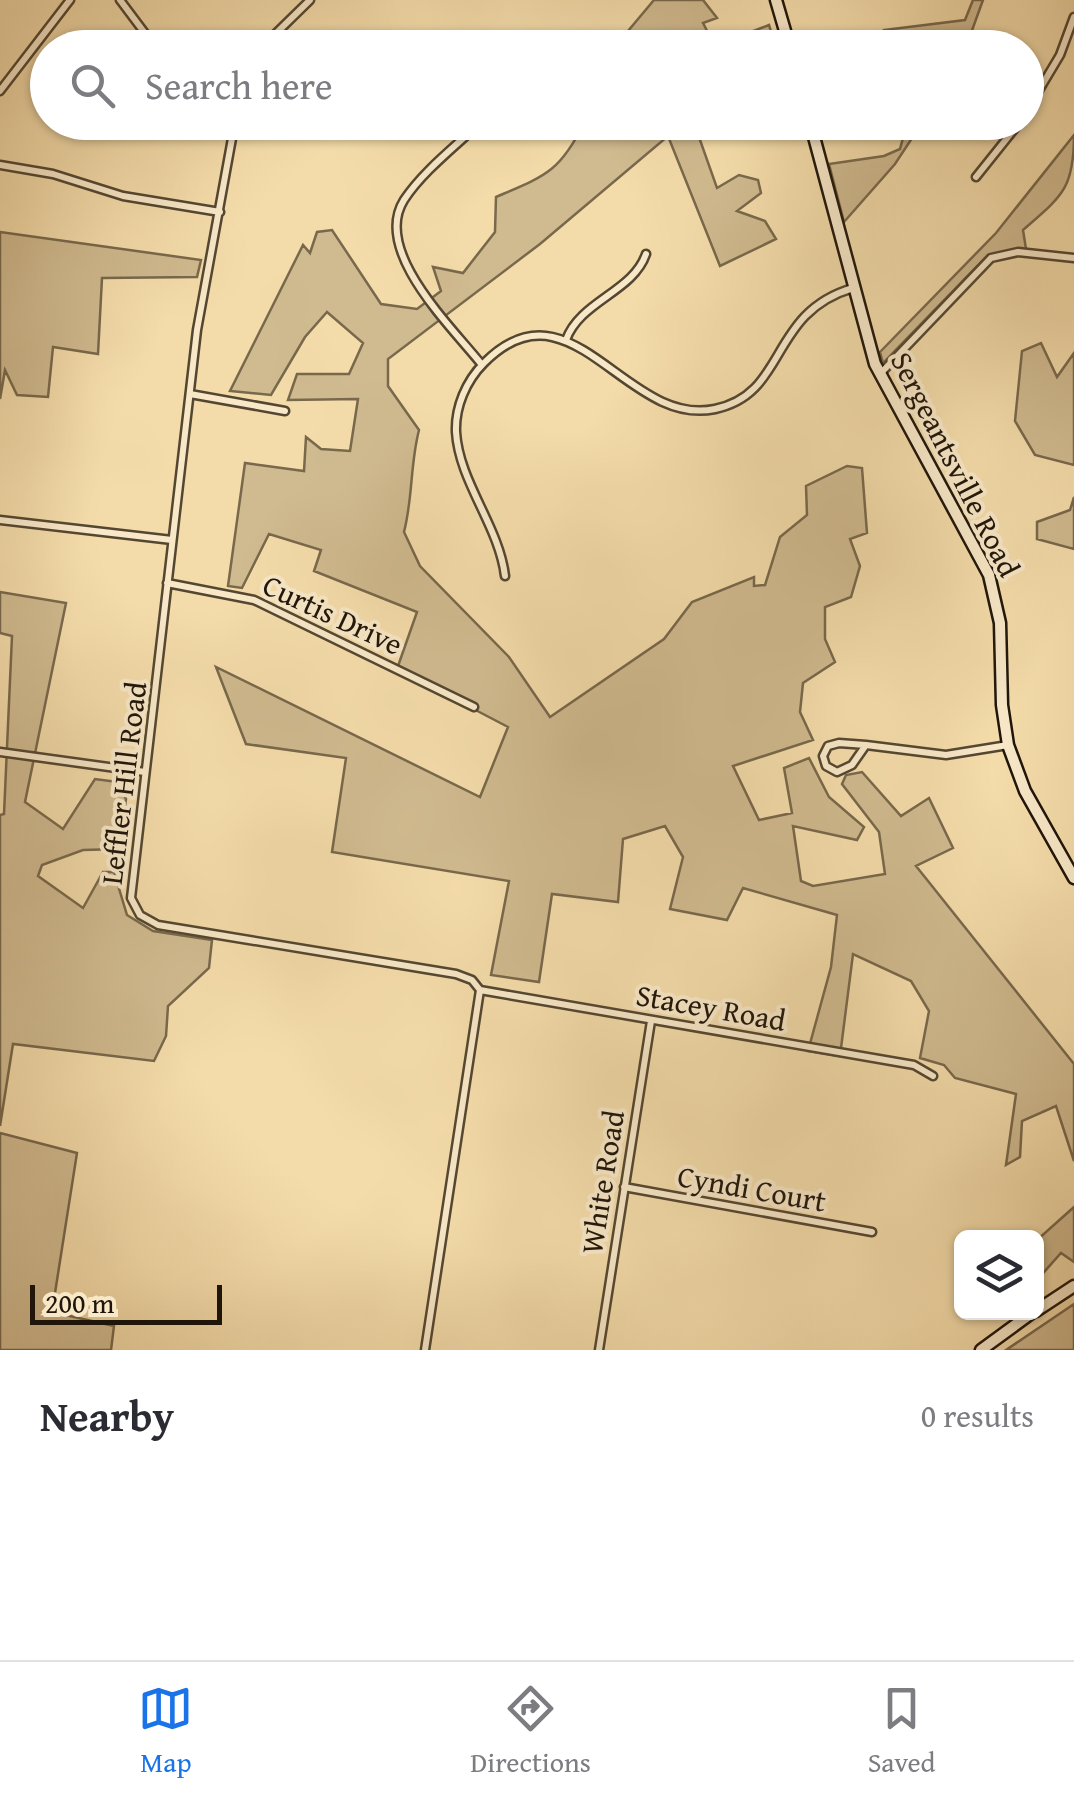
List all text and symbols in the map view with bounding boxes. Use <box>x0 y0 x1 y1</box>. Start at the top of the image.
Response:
search box <box>30 30 1044 140</box>
text: Search here <box>145 57 333 113</box>
icon: search <box>65 58 120 113</box>
street label: Sergeantsville Road <box>880 344 1032 584</box>
street label: Curtis Drive <box>256 562 410 666</box>
street label: Leffler Hill Road <box>89 679 157 887</box>
street label: Stacey Road <box>633 972 789 1042</box>
street label: White Road <box>569 1107 635 1257</box>
street label: Cyndi Court <box>674 1153 830 1223</box>
map controls <box>954 1230 1044 1320</box>
button: layers <box>954 1230 1044 1320</box>
scale bar <box>30 1280 222 1324</box>
text: 200 m <box>45 1282 114 1323</box>
text: Nearby <box>40 1385 174 1446</box>
text: 0 results <box>921 1392 1034 1439</box>
tab: Map <box>138 1681 193 1782</box>
tab: Directions <box>470 1681 591 1782</box>
tab: Saved <box>868 1681 936 1782</box>

